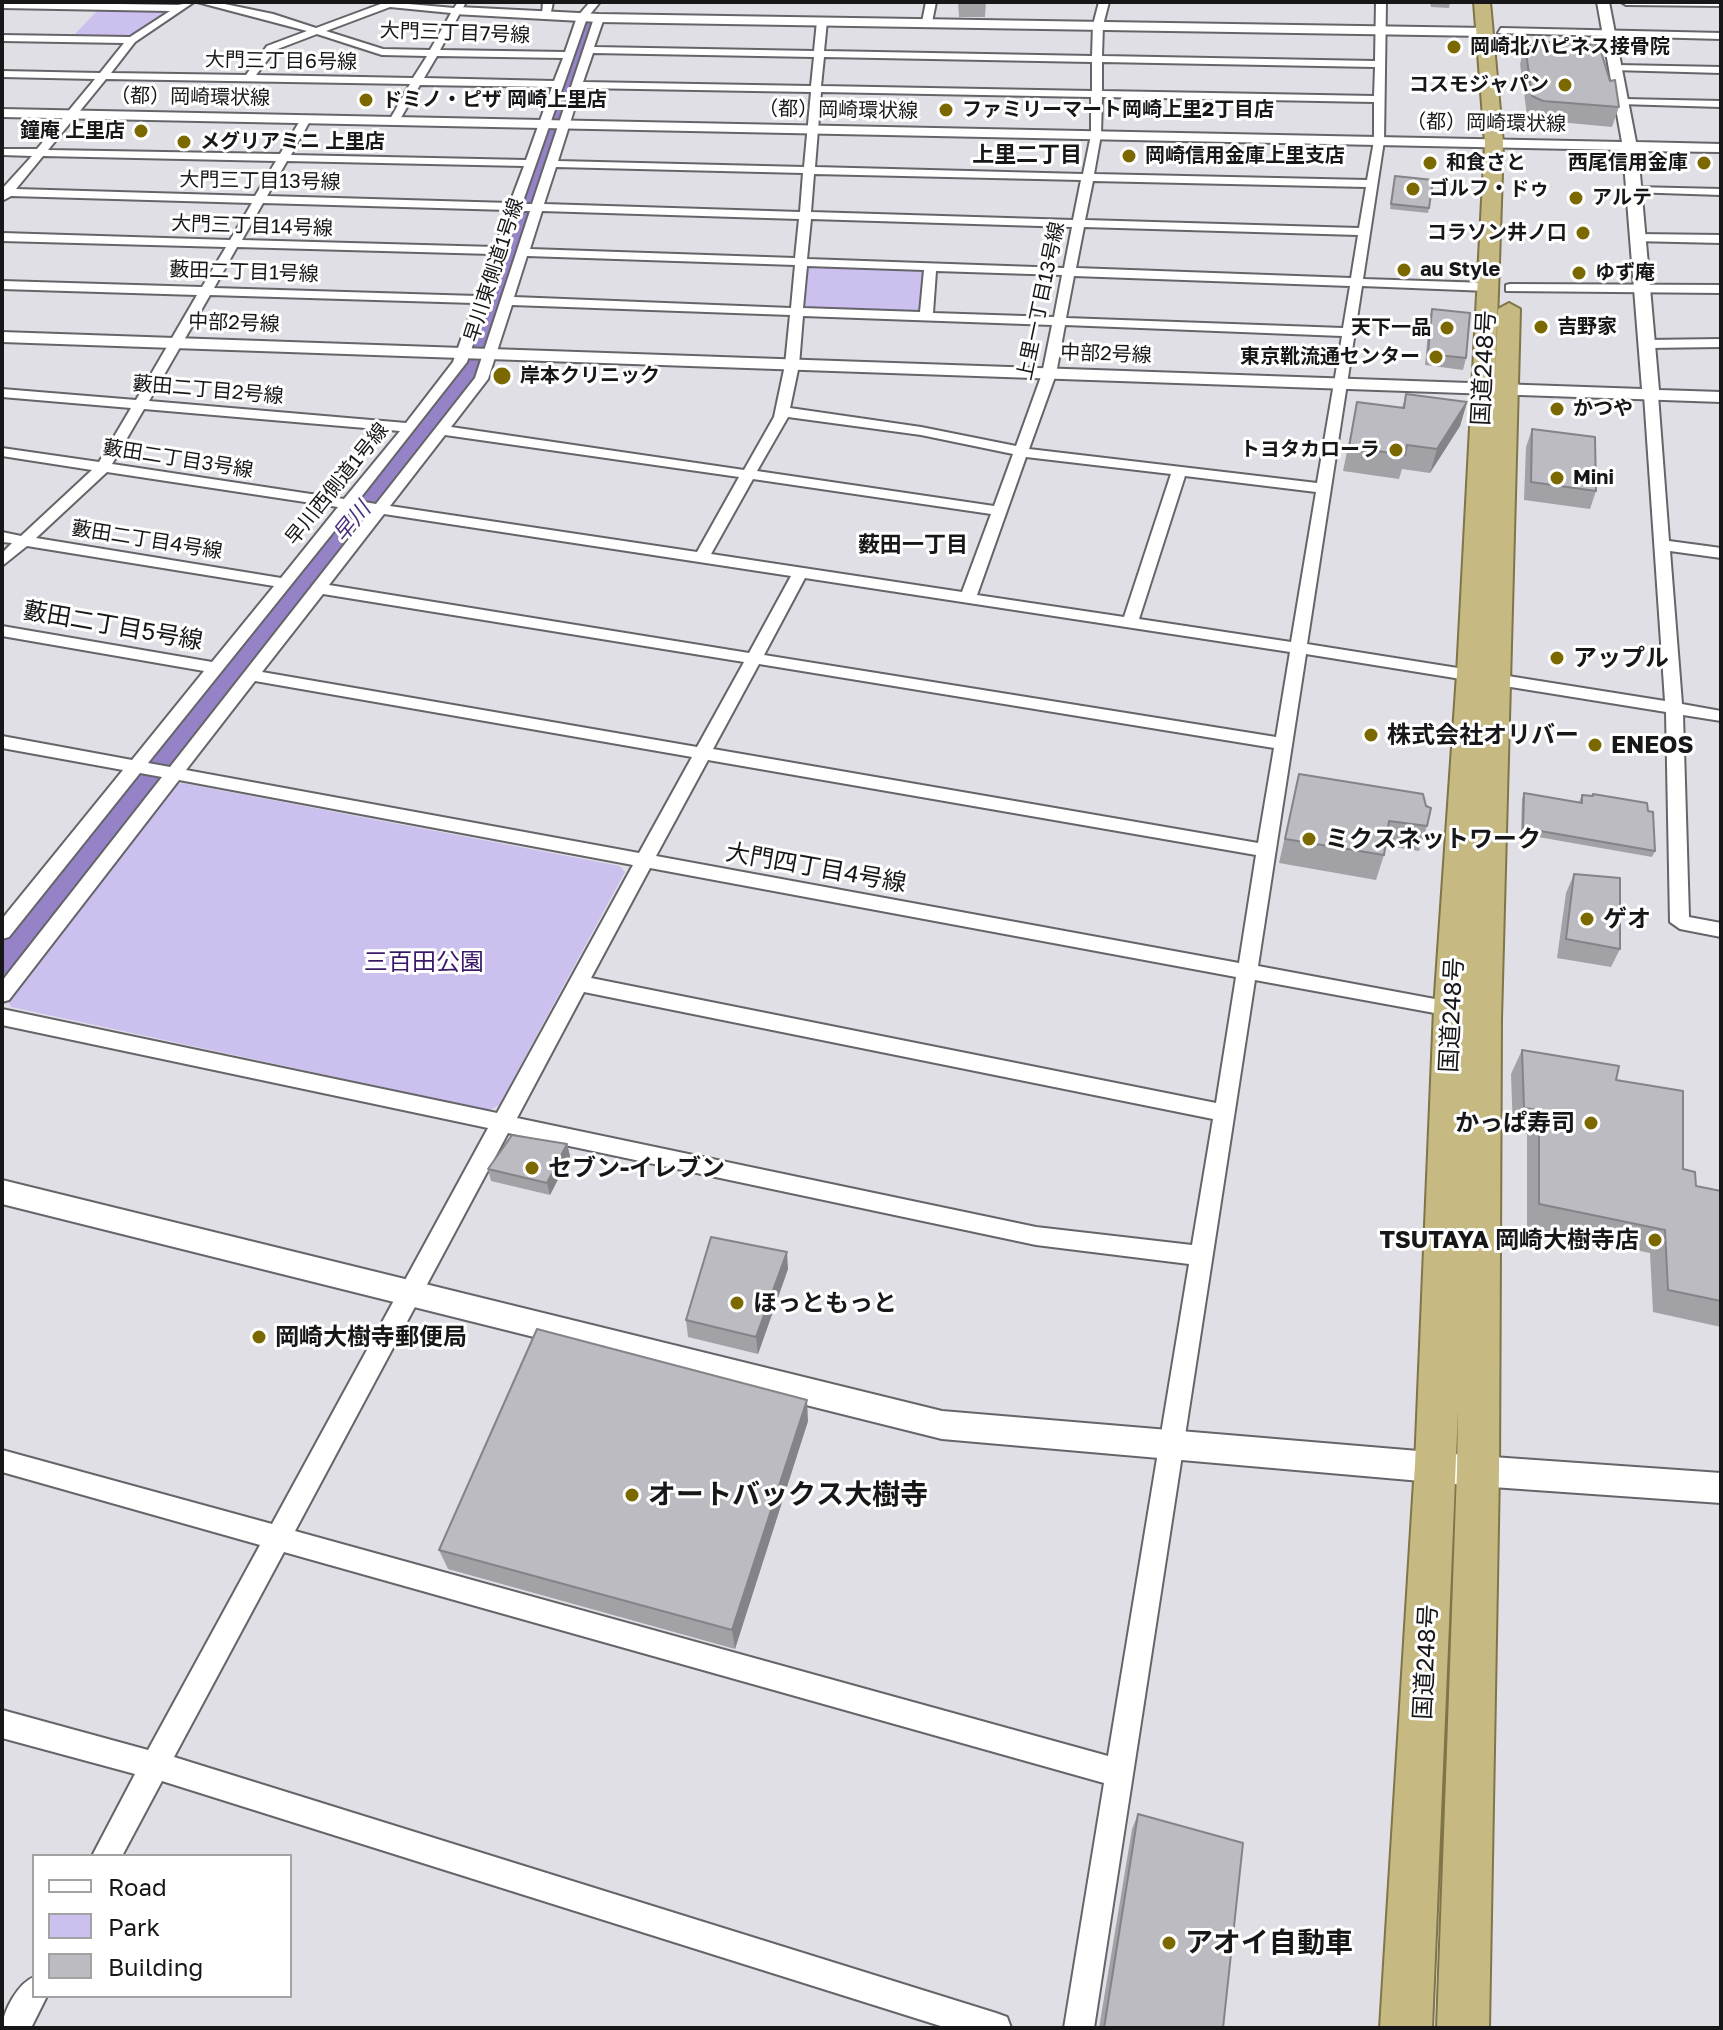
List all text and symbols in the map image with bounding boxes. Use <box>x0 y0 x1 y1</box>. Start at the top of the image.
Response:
street label: 大門三丁目7号線 <box>379 18 531 48</box>
place label: 岡崎北ハピネス接骨院 <box>1470 35 1670 59</box>
marker: 岡崎北ハピネス接骨院 <box>1445 38 1463 56</box>
street label: 大門三丁目6号線 <box>205 48 357 74</box>
place label: コスモジャパン <box>1409 73 1549 97</box>
marker: コスモジャパン <box>1556 76 1574 94</box>
street label: （都）岡崎環状線 <box>110 84 270 110</box>
place label: ドミノ・ピザ 岡崎上里店 <box>382 88 607 112</box>
marker: ドミノ・ピザ 岡崎上里店 <box>357 91 375 109</box>
street label: （都）岡崎環状線 <box>758 97 918 123</box>
place label: ファミリーマート岡崎上里2丁目店 <box>962 98 1274 122</box>
marker: ファミリーマート岡崎上里2丁目店 <box>937 101 955 119</box>
street label: （都）岡崎環状線 <box>1406 110 1566 136</box>
place label: 鐘庵 上里店 <box>20 119 125 143</box>
marker: 鐘庵 上里店 <box>132 122 150 140</box>
place label: メグリアミニ 上里店 <box>200 130 385 154</box>
marker: メグリアミニ 上里店 <box>175 133 193 151</box>
district label: 上里二丁目 <box>972 142 1082 168</box>
place label: 岡崎信用金庫上里支店 <box>1145 144 1345 168</box>
marker: 岡崎信用金庫上里支店 <box>1120 147 1138 165</box>
place label: 和食さと <box>1446 151 1526 175</box>
place label: 西尾信用金庫 <box>1568 151 1688 175</box>
marker: 和食さと <box>1421 154 1439 172</box>
marker: 西尾信用金庫 <box>1695 154 1713 172</box>
street label: 大門三丁目13号線 <box>179 168 341 194</box>
place label: ゴルフ・ドゥ <box>1429 177 1549 201</box>
marker: ゴルフ・ドゥ <box>1404 180 1422 198</box>
place label: アルテ <box>1592 186 1652 210</box>
marker: アルテ <box>1567 189 1585 207</box>
street label: 早川東側道1号線 <box>459 195 529 345</box>
street label: 大門三丁目14号線 <box>171 211 333 241</box>
street label: 上里一丁目13号線 <box>1012 220 1070 382</box>
place label: コラソン井ノ口 <box>1427 221 1567 245</box>
marker: コラソン井ノ口 <box>1574 224 1592 242</box>
street label: 藪田二丁目1号線 <box>169 257 319 287</box>
place label: au Style <box>1420 258 1500 282</box>
marker: au Style <box>1395 261 1413 279</box>
place label: ゆず庵 <box>1595 261 1655 285</box>
marker: ゆず庵 <box>1570 264 1588 282</box>
street label: 中部2号線 <box>188 309 280 337</box>
street label: 国道248号 <box>1467 310 1501 426</box>
place label: 吉野家 <box>1557 315 1617 339</box>
place label: 天下一品 <box>1351 316 1431 340</box>
marker: 吉野家 <box>1532 318 1550 336</box>
marker: 天下一品 <box>1438 319 1456 337</box>
street label: 中部2号線 <box>1060 340 1152 368</box>
place label: 東京靴流通センター <box>1240 345 1420 369</box>
marker: 東京靴流通センター <box>1427 348 1445 366</box>
place label: 岸本クリニック <box>520 364 660 388</box>
marker: 岸本クリニック <box>491 365 513 387</box>
street label: 藪田二丁目2号線 <box>131 371 285 409</box>
place label: かつや <box>1573 397 1633 421</box>
marker: かつや <box>1548 400 1566 418</box>
street label: 早川西側道1号線 <box>281 418 393 550</box>
street label: 藪田二丁目3号線 <box>101 435 255 483</box>
place label: トヨタカローラ <box>1240 438 1380 462</box>
marker: トヨタカローラ <box>1387 441 1405 459</box>
place label: Mini <box>1573 466 1614 490</box>
marker: Mini <box>1548 469 1566 487</box>
water label: 早川 <box>328 497 376 547</box>
street label: 藪田二丁目4号線 <box>70 516 224 564</box>
district label: 薮田一丁目 <box>858 532 968 558</box>
street label: 藪田二丁目5号線 <box>21 596 205 656</box>
place label: アップル <box>1573 644 1669 672</box>
marker: アップル <box>1548 649 1566 667</box>
place label: 株式会社オリバー <box>1387 721 1579 749</box>
marker: 株式会社オリバー <box>1362 726 1380 744</box>
place label: ENEOS <box>1611 731 1694 759</box>
marker: ENEOS <box>1586 736 1604 754</box>
place label: ミクスネットワーク <box>1325 825 1541 853</box>
marker: ミクスネットワーク <box>1300 830 1318 848</box>
street label: 大門四丁目4号線 <box>724 838 908 898</box>
place label: ゲオ <box>1603 905 1651 933</box>
marker: ゲオ <box>1578 910 1596 928</box>
park label: 三百田公園 <box>364 948 484 976</box>
street label: 国道248号 <box>1435 957 1469 1073</box>
place label: かっぱ寿司 <box>1455 1109 1575 1137</box>
marker: かっぱ寿司 <box>1582 1114 1600 1132</box>
place label: セブン-イレブン <box>548 1154 725 1182</box>
marker: セブン-イレブン <box>523 1159 541 1177</box>
place label: TSUTAYA 岡崎大樹寺店 <box>1380 1226 1639 1254</box>
marker: TSUTAYA 岡崎大樹寺店 <box>1646 1231 1664 1249</box>
place label: ほっともっと <box>753 1289 897 1317</box>
marker: ほっともっと <box>728 1294 746 1312</box>
place label: 岡崎大樹寺郵便局 <box>275 1323 467 1351</box>
marker: 岡崎大樹寺郵便局 <box>250 1328 268 1346</box>
place label: オートバックス大樹寺 <box>648 1478 928 1512</box>
marker: オートバックス大樹寺 <box>623 1486 641 1504</box>
street label: 国道248号 <box>1409 1604 1443 1720</box>
legend <box>32 1854 292 1998</box>
text: Road <box>108 1872 167 1901</box>
text: Park <box>108 1912 160 1941</box>
place label: アオイ自動車 <box>1185 1926 1353 1960</box>
marker: アオイ自動車 <box>1160 1934 1178 1952</box>
text: Building <box>108 1952 203 1981</box>

